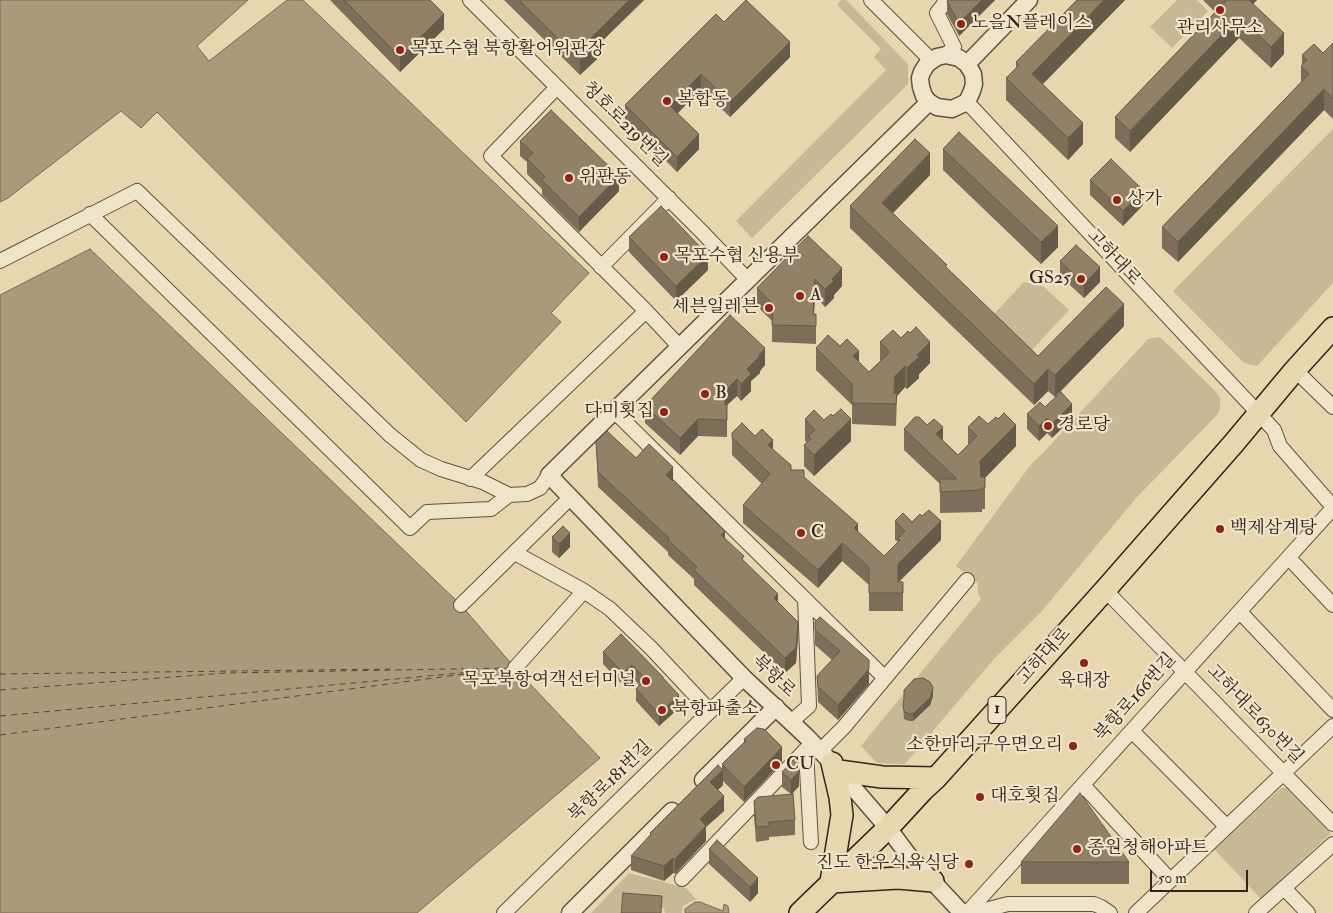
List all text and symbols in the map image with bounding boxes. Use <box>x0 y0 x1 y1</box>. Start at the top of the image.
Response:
marker: 관리사무소 <box>1214 4 1226 16</box>
place label: 노을N플레이스 <box>971 13 1091 35</box>
marker: 노을N플레이스 <box>955 18 967 30</box>
place label: 관리사무소 <box>1177 18 1263 40</box>
place label: 목포수협 북항활어위판장 <box>410 39 605 61</box>
marker: 목포수협 북항활어위판장 <box>394 44 406 56</box>
street label: 청호로219번길 <box>577 78 671 172</box>
place label: 복합동 <box>677 90 729 112</box>
marker: 복합동 <box>661 95 673 107</box>
place label: 위판동 <box>579 167 631 189</box>
marker: 위판동 <box>563 172 575 184</box>
place label: 상가 <box>1127 189 1162 211</box>
marker: 상가 <box>1111 194 1123 206</box>
street label: 고하대로 <box>1081 225 1145 291</box>
place label: 목포수협 신용부 <box>674 246 800 268</box>
marker: 목포수협 신용부 <box>658 251 670 263</box>
place label: GS25 <box>1029 268 1071 290</box>
marker: GS25 <box>1075 273 1087 285</box>
place label: A <box>810 285 821 307</box>
marker: A <box>794 290 806 302</box>
place label: 세븐일레븐 <box>672 297 759 319</box>
marker: 세븐일레븐 <box>763 302 775 314</box>
place label: B <box>715 383 727 405</box>
marker: B <box>699 388 711 400</box>
place label: 다미횟집 <box>584 401 654 423</box>
marker: 다미횟집 <box>658 406 670 418</box>
place label: 경로당 <box>1058 415 1110 437</box>
marker: 경로당 <box>1042 420 1054 432</box>
place label: 백제삼계탕 <box>1230 518 1317 540</box>
place label: C <box>811 522 824 544</box>
marker: 백제삼계탕 <box>1214 523 1226 535</box>
marker: C <box>795 527 807 539</box>
street label: 고하대로 <box>1014 624 1076 690</box>
street label: 북항로166번길 <box>1091 649 1181 747</box>
street label: 북항로 <box>747 651 799 703</box>
marker: 육대장 <box>1078 657 1090 669</box>
street label: 고하대로630번길 <box>1201 661 1307 769</box>
place label: 목포북항여객선터미널 <box>462 670 636 692</box>
place label: 육대장 <box>1058 671 1110 693</box>
marker: 목포북항여객선터미널 <box>640 675 652 687</box>
road number: 1 <box>988 696 1006 724</box>
place label: 북항파출소 <box>672 699 759 721</box>
marker: 북항파출소 <box>656 704 668 716</box>
place label: 소한마리구우면오리 <box>907 735 1063 757</box>
street label: 북항로181번길 <box>565 737 657 827</box>
marker: 소한마리구우면오리 <box>1067 740 1079 752</box>
place label: CU <box>786 754 814 776</box>
marker: CU <box>770 759 782 771</box>
place label: 대호횟집 <box>990 786 1060 808</box>
marker: 대호횟집 <box>974 791 986 803</box>
place label: 종원청해아파트 <box>1087 838 1209 860</box>
marker: 종원청해아파트 <box>1071 843 1083 855</box>
place label: 진도 한우식육식당 <box>816 853 959 875</box>
marker: 진도 한우식육식당 <box>963 858 975 870</box>
scale bar <box>1153 860 1250 892</box>
text: 50 m <box>1158 869 1187 888</box>

